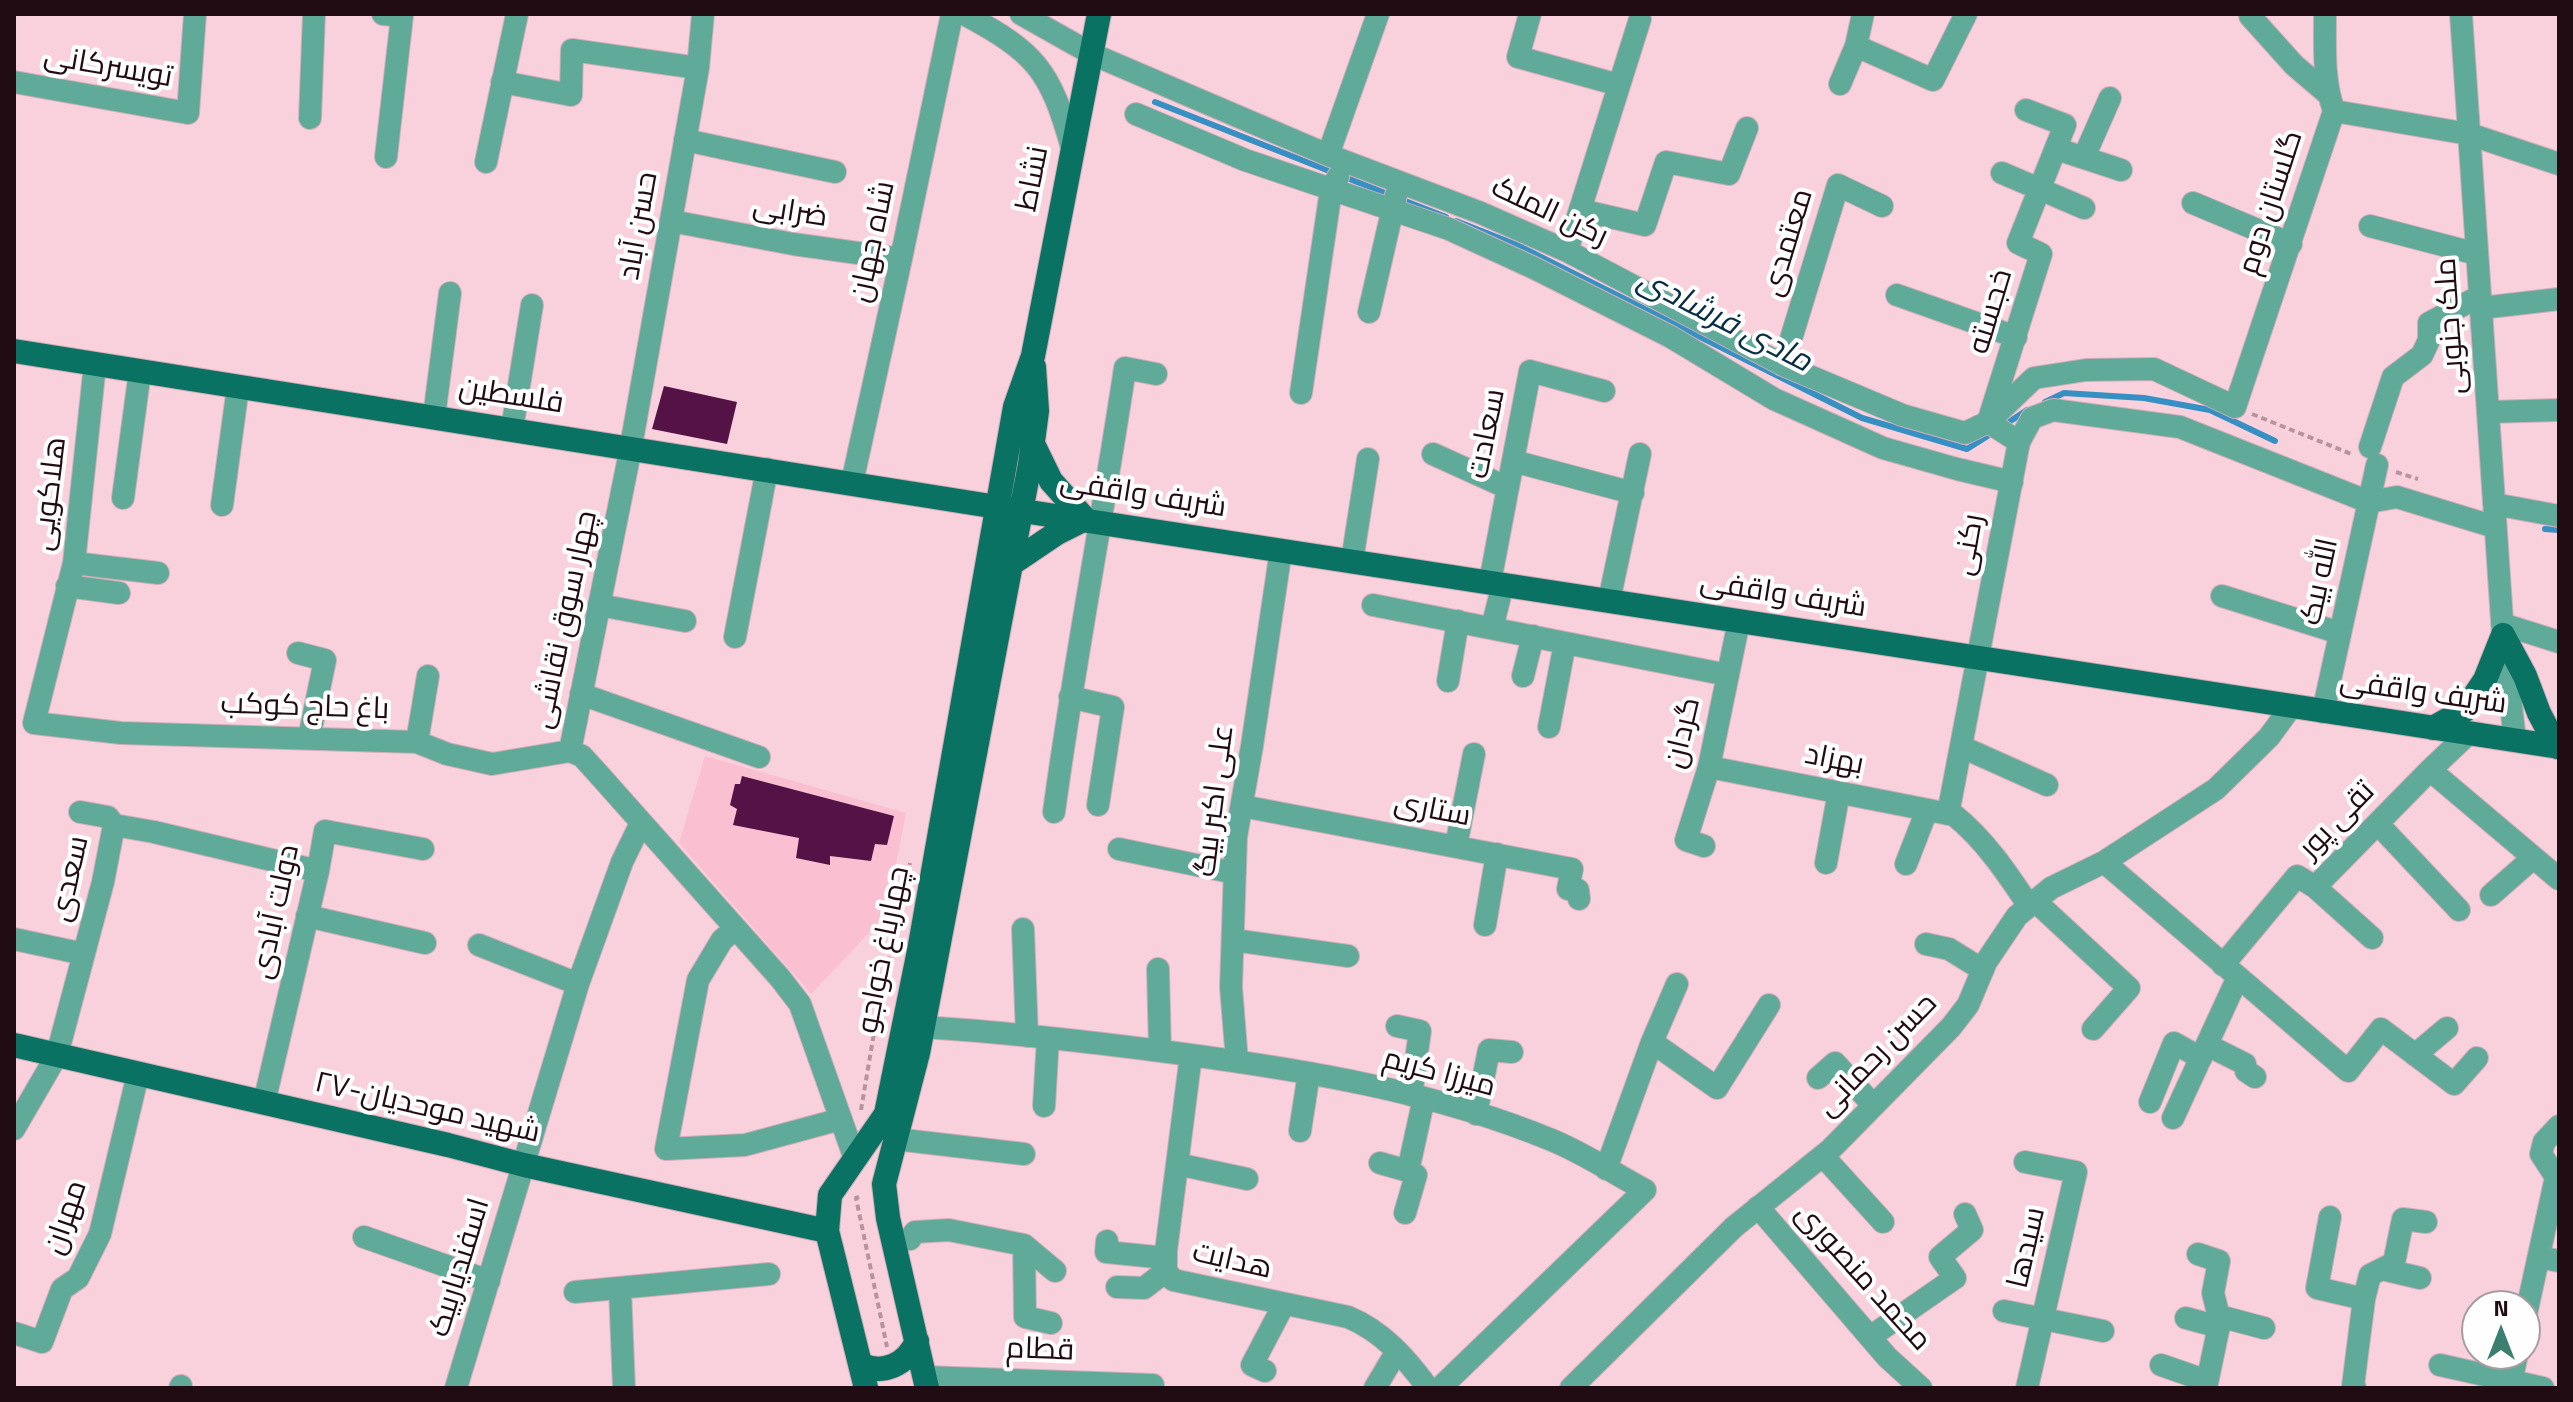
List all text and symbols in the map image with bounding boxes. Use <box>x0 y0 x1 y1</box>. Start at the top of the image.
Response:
street label: تویسرکانی <box>41 39 175 97</box>
street label: گلستان دوم <box>2232 127 2312 279</box>
street label: نشاط <box>1010 143 1058 215</box>
street label: حسن آباد <box>613 169 667 283</box>
street label: رکن الملک <box>1485 170 1613 256</box>
street label: شاه جهان <box>844 178 904 306</box>
street label: معتمدی <box>1756 185 1822 301</box>
street label: ضرابی <box>750 189 830 237</box>
street label: ملک جنوبی <box>2429 256 2475 396</box>
water label: مادی فرشادی <box>1631 262 1817 382</box>
street label: خجسته <box>1962 265 2022 359</box>
street label: فلسطین <box>456 371 566 423</box>
street label: سعادت <box>1462 386 1514 482</box>
street label: هلاکویی <box>26 435 76 553</box>
street label: شریف واقفی <box>1057 465 1229 527</box>
street label: چهار سوق نقاشی <box>525 508 607 732</box>
street label: رکنی <box>1947 511 1993 579</box>
street label: الله بیک <box>2294 535 2348 629</box>
street label: شریف واقفی <box>1697 565 1869 627</box>
street label: شریف واقفی <box>2337 664 2509 724</box>
street label: باغ حاج کوکب <box>220 687 390 729</box>
street label: گردان <box>1658 694 1710 772</box>
street label: علی اکبر بیگ <box>1189 723 1243 879</box>
street label: بهزاد <box>1801 738 1867 784</box>
street label: تقی پور <box>2293 775 2383 867</box>
street label: ستاری <box>1391 786 1473 836</box>
street label: سعدی <box>44 833 98 925</box>
street label: دولت آبادی <box>245 841 309 983</box>
street label: چهارباغ خواجو <box>851 863 919 1037</box>
street label: حسن رحمانی <box>1810 987 1946 1125</box>
street label: میرزا کریم <box>1379 1042 1499 1106</box>
street label: ۲۷-شهید موحدیان <box>311 1066 543 1152</box>
street label: مهران <box>38 1176 96 1260</box>
street label: اسفندیاربیک <box>423 1194 499 1342</box>
street label: محمد منصوری <box>1786 1197 1938 1359</box>
street label: سیدها <box>2001 1204 2055 1292</box>
street label: هدایت <box>1189 1235 1275 1289</box>
north arrow <box>2461 1290 2541 1370</box>
text: N <box>2493 1291 2509 1325</box>
street label: قطام <box>1005 1332 1075 1370</box>

